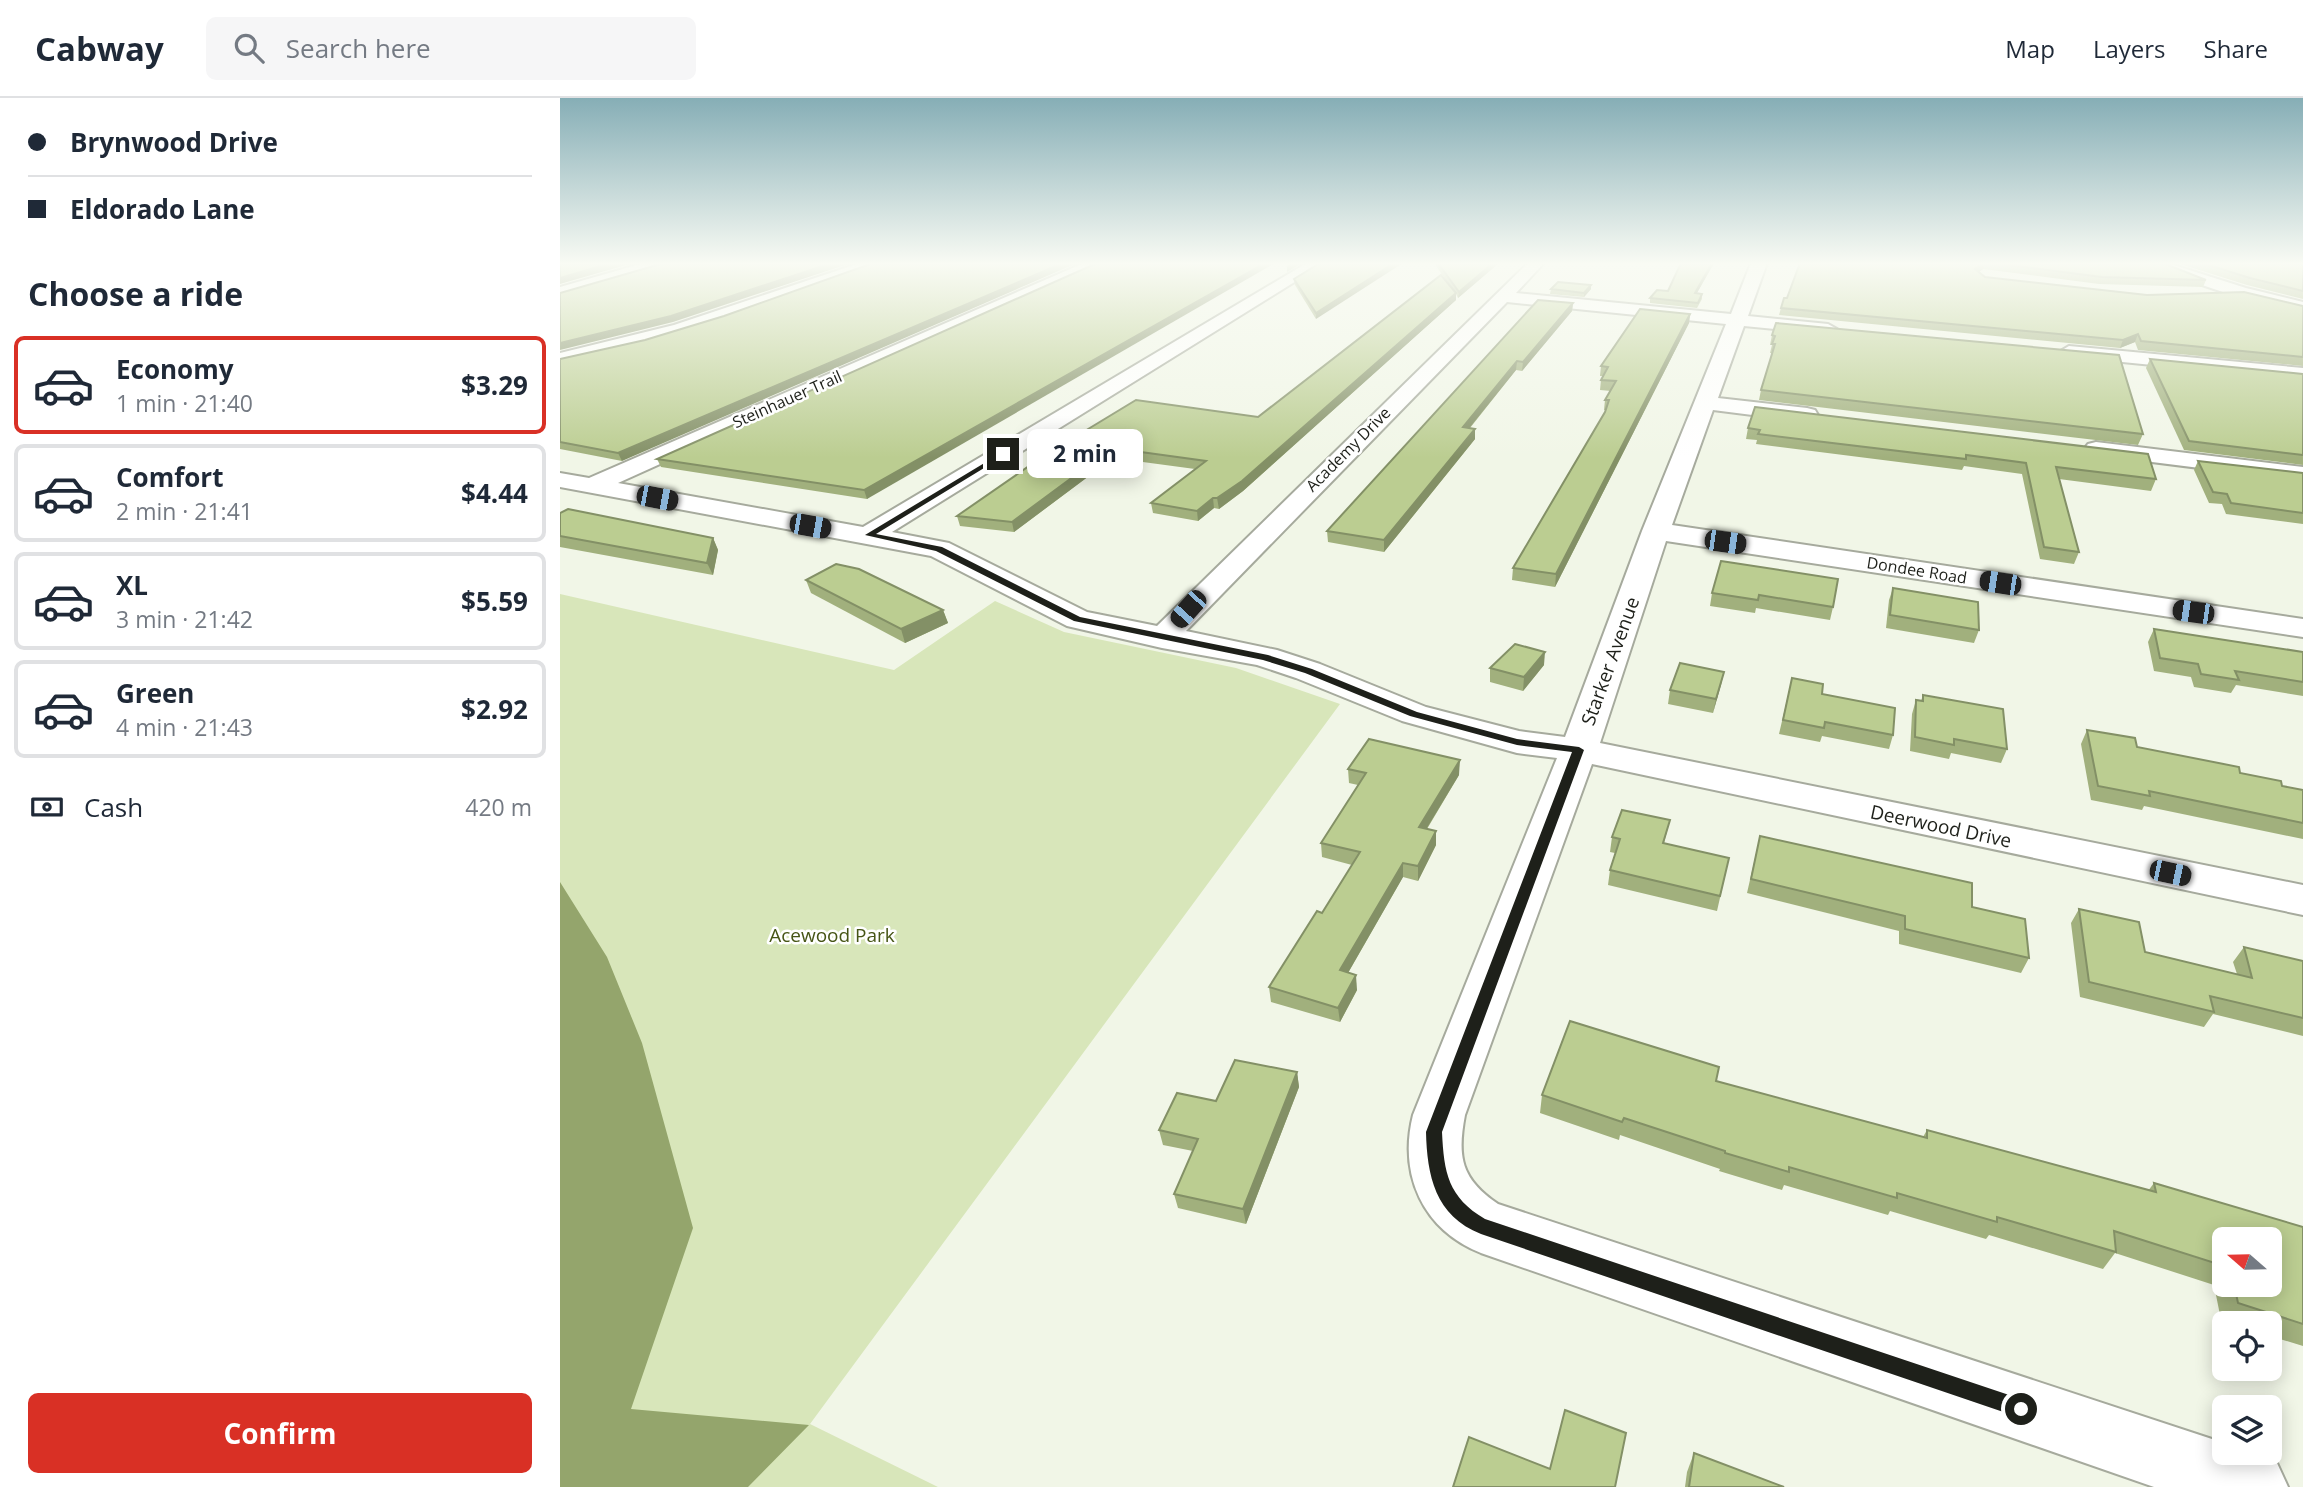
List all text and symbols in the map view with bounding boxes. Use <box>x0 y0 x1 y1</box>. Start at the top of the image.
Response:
search box <box>206 17 696 80</box>
text: Cabway <box>35 26 164 71</box>
icon: search <box>230 29 268 67</box>
text: Search here <box>286 30 431 66</box>
text: Map <box>2005 32 2055 65</box>
text: Layers <box>2093 32 2166 65</box>
text: Share <box>2204 32 2268 65</box>
text: Brynwood Drive <box>70 124 278 160</box>
text: Eldorado Lane <box>70 191 255 227</box>
text: Choose a ride <box>28 272 243 315</box>
text: Economy <box>116 351 234 387</box>
icon: car <box>32 354 95 417</box>
street label: Steinhauer Trail <box>729 365 845 433</box>
text: $3.29 <box>461 367 528 403</box>
text: 1 min · 21:40 <box>116 387 253 419</box>
street label: Academy Drive <box>1301 402 1395 496</box>
callout: 2 min <box>1027 430 1143 478</box>
text: 2 min <box>1053 437 1117 469</box>
route end <box>987 438 1019 470</box>
text: Comfort <box>116 459 223 495</box>
icon: car <box>32 462 95 525</box>
text: $4.44 <box>461 475 528 511</box>
car <box>635 484 680 512</box>
text: 2 min · 21:41 <box>116 495 253 527</box>
car <box>788 512 833 540</box>
car <box>1703 529 1748 555</box>
street label: Dondee Road <box>1865 551 1969 589</box>
text: XL <box>116 567 148 603</box>
car <box>1978 569 2023 597</box>
icon: car <box>32 570 95 633</box>
text: $5.59 <box>461 583 528 619</box>
car <box>1167 586 1210 632</box>
street label: Starker Avenue <box>1575 593 1645 729</box>
car <box>2171 599 2216 625</box>
text: 3 min · 21:42 <box>116 603 253 635</box>
text: Green <box>116 675 194 711</box>
icon: car <box>32 678 95 741</box>
text: $2.92 <box>461 691 528 727</box>
text: 4 min · 21:43 <box>116 711 253 743</box>
icon: cash <box>28 788 66 826</box>
text: Cash <box>84 789 143 825</box>
text: 420 m <box>465 791 532 823</box>
street label: Deerwood Drive <box>1868 798 2014 854</box>
car <box>2148 858 2193 888</box>
park label: Acewood Park <box>769 922 895 948</box>
north arrow <box>2212 1227 2282 1297</box>
map controls <box>2212 1227 2282 1465</box>
button: locate <box>2212 1311 2282 1381</box>
button: Confirm <box>28 1393 532 1473</box>
route start <box>2005 1393 2037 1425</box>
button: layers <box>2212 1395 2282 1465</box>

